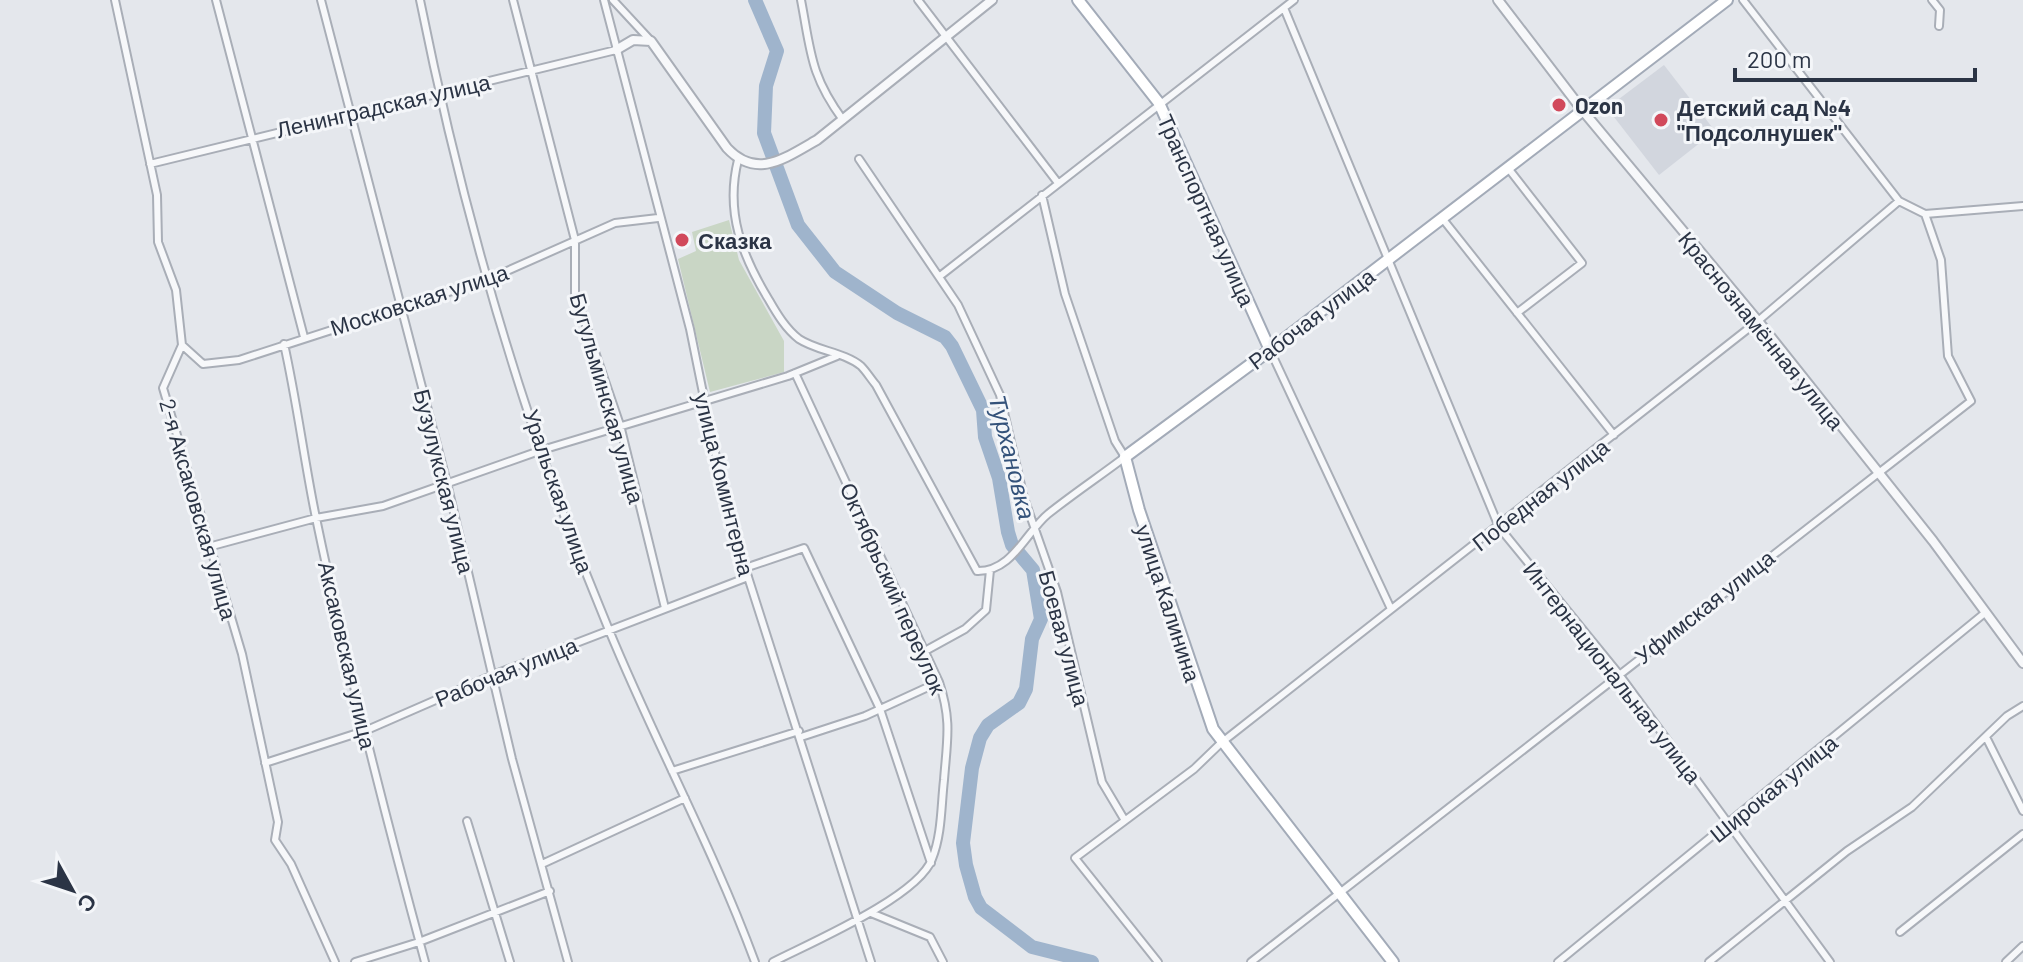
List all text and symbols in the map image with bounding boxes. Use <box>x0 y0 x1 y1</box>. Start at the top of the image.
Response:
scale bar <box>1735 32 1975 82</box>
text: 200 m <box>1747 44 1812 73</box>
street label: Ленинградская улица <box>274 68 493 143</box>
place label: Ozon <box>1575 92 1623 118</box>
place label: Детский сад №4 "Подсолнушек" <box>1677 94 1851 146</box>
marker: Ozon <box>1550 96 1568 114</box>
street label: Транспортная улица <box>1152 110 1261 311</box>
marker: Детский сад №4 "Подсолнушек" <box>1652 111 1670 129</box>
street label: Краснознамённая улица <box>1673 226 1850 436</box>
place label: Сказка <box>698 227 772 253</box>
marker: Сказка <box>673 231 691 249</box>
street label: Московская улица <box>327 258 512 341</box>
street label: Рабочая улица <box>1243 262 1380 375</box>
street label: Бугульминская улица <box>565 290 651 507</box>
street label: Бузулукская улица <box>409 386 481 577</box>
street label: улица Коминтерна <box>689 390 761 579</box>
water label: Турхановка <box>984 392 1042 522</box>
street label: 2-я Аксаковская улица <box>154 396 243 623</box>
street label: Уральская улица <box>518 405 600 578</box>
street label: Победная улица <box>1467 432 1615 556</box>
street label: Октябрьский переулок <box>835 478 953 698</box>
street label: улица Калинина <box>1130 521 1207 686</box>
street label: Уфимская улица <box>1629 543 1780 669</box>
street label: Интернациональная улица <box>1518 556 1708 789</box>
street label: Аксаковская улица <box>313 559 382 752</box>
street label: Боевая улица <box>1033 567 1096 710</box>
street label: Рабочая улица <box>431 630 582 712</box>
street label: Широкая улица <box>1704 728 1843 848</box>
north arrow <box>32 850 112 930</box>
text: С <box>73 889 103 918</box>

